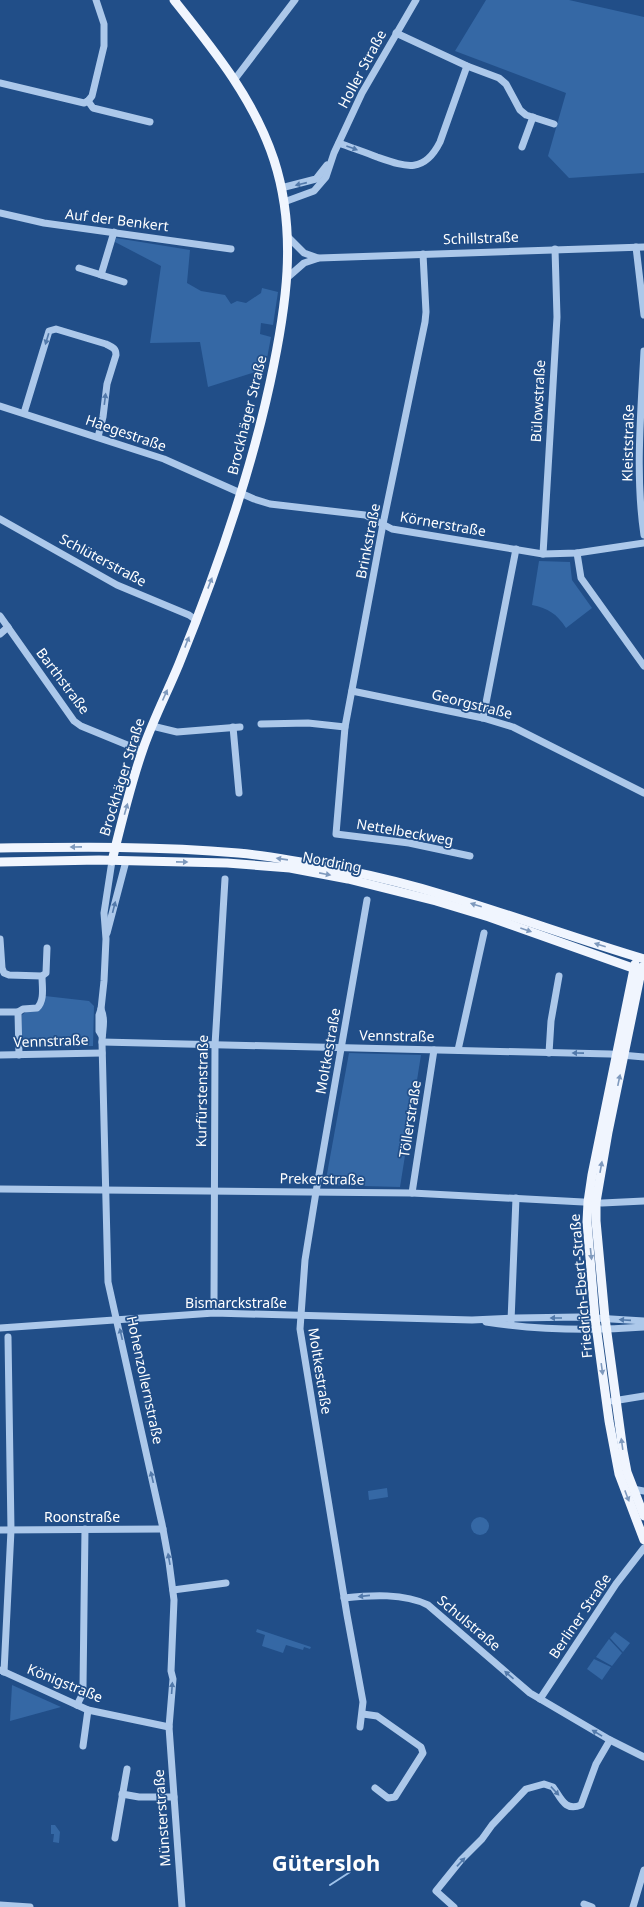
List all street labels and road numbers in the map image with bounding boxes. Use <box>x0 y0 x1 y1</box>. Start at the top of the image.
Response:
street label: Holler Straße <box>333 26 390 111</box>
street label: Auf der Benkert <box>64 204 170 235</box>
street label: Schillstraße <box>443 227 519 248</box>
street label: Brockhäger Straße <box>222 353 271 477</box>
street label: Bülowstraße <box>526 359 549 443</box>
street label: Kleiststraße <box>617 404 638 482</box>
street label: Haegestraße <box>83 410 169 455</box>
street label: Brinkstraße <box>351 501 384 580</box>
street label: Körnerstraße <box>399 507 488 540</box>
street label: Schlüterstraße <box>56 529 150 591</box>
street label: Barthstraße <box>32 644 95 718</box>
street label: Georgstraße <box>430 684 515 723</box>
street label: Brockhäger Straße <box>95 715 149 838</box>
street label: Nettelbeckweg <box>355 814 455 849</box>
street label: Nordring <box>301 846 363 877</box>
street label: Moltkestraße <box>311 1006 344 1095</box>
street label: Vennstraße <box>359 1025 435 1046</box>
street label: Vennstraße <box>13 1030 89 1051</box>
street label: Kurfürstenstraße <box>191 1034 212 1147</box>
street label: Töllerstraße <box>394 1079 425 1159</box>
street label: Prekerstraße <box>279 1168 365 1189</box>
street label: Friedrich-Ebert-Straße <box>565 1213 596 1359</box>
street label: Bismarckstraße <box>185 1293 287 1312</box>
street label: Hohenzollernstraße <box>123 1314 168 1446</box>
street label: Moltkestraße <box>304 1326 337 1415</box>
street label: Roonstraße <box>44 1507 120 1526</box>
street label: Berliner Straße <box>544 1569 615 1662</box>
street label: Schulstraße <box>434 1591 505 1655</box>
street label: Königstraße <box>25 1659 106 1706</box>
street label: Münsterstraße <box>149 1769 174 1867</box>

